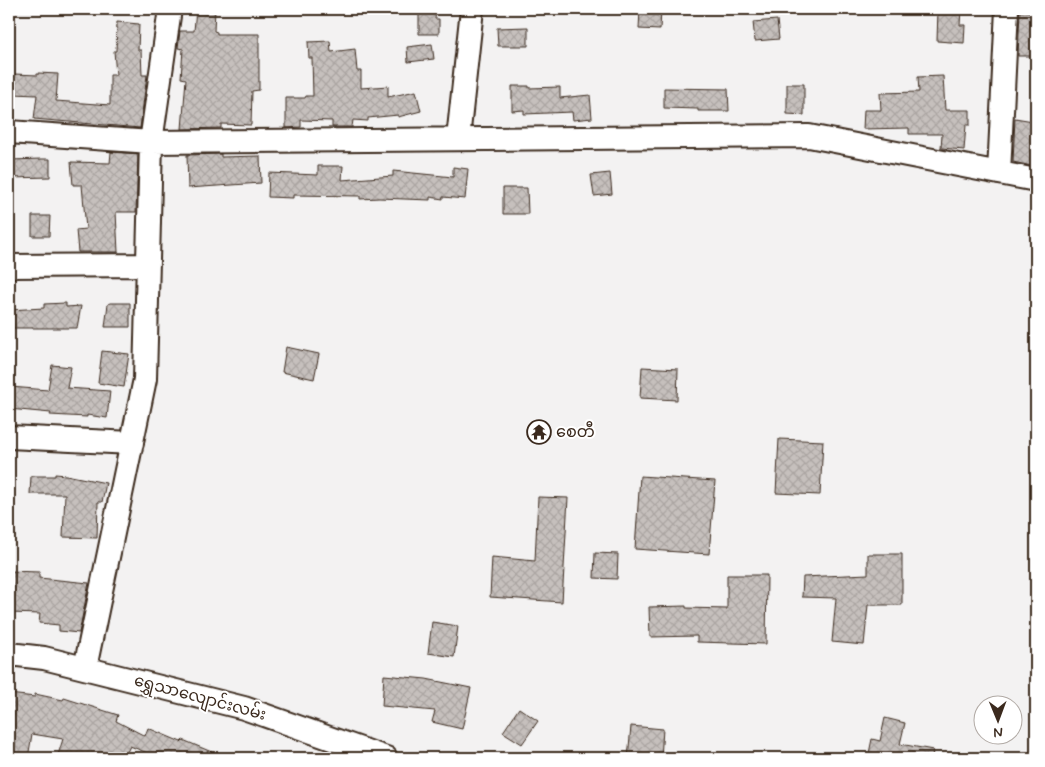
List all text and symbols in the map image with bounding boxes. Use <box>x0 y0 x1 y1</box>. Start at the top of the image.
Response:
temple icon: စေတီ <box>526 419 552 445</box>
place label: စေတီ <box>556 421 595 443</box>
street label: ရွှေသာလျောင်းလမ်း <box>131 668 269 728</box>
north arrow <box>972 694 1022 744</box>
text: N <box>993 723 1003 741</box>

